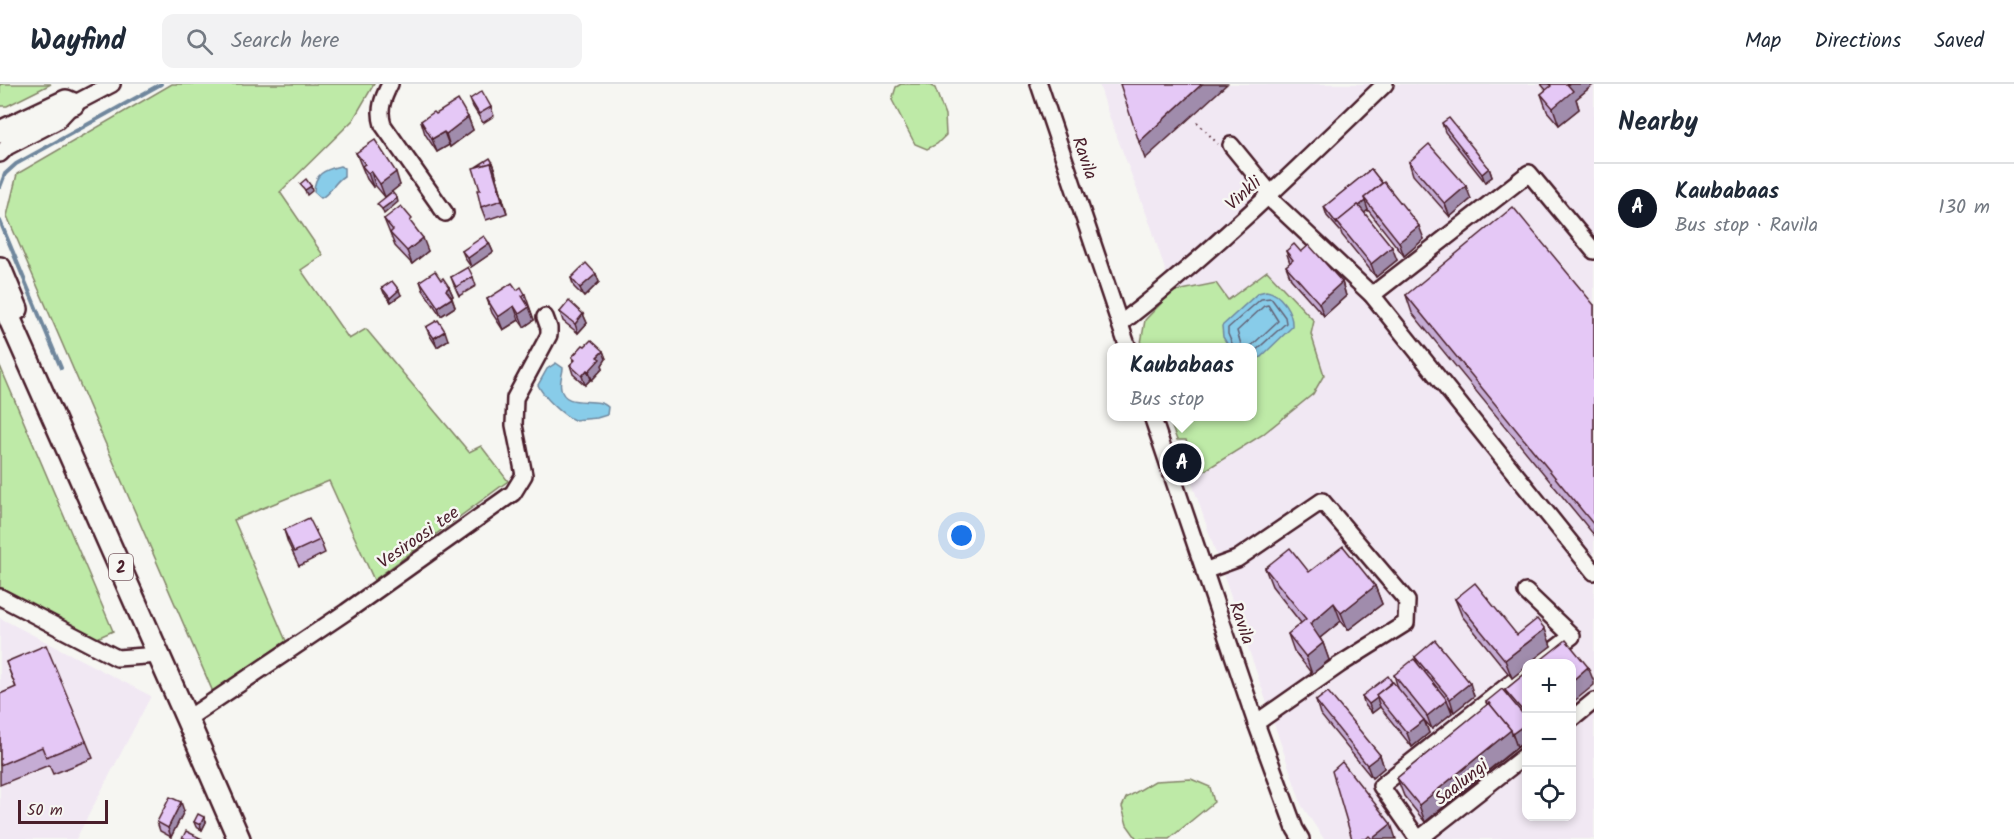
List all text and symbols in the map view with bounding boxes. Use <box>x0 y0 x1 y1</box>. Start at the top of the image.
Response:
search box <box>162 14 582 68</box>
text: Wayfind <box>30 19 126 64</box>
text: Search here <box>231 24 339 59</box>
icon: search <box>183 25 216 58</box>
text: Map <box>1745 25 1781 58</box>
text: Directions <box>1814 25 1901 58</box>
text: Saved <box>1934 25 1984 58</box>
text: Nearby <box>1618 102 1698 144</box>
street label: Ravila <box>1063 133 1104 184</box>
street label: Vinkli <box>1219 169 1269 218</box>
text: Kaubabaas <box>1675 175 1779 210</box>
text: A <box>1631 192 1644 224</box>
text: 130 m <box>1938 192 1990 224</box>
text: Bus stop · Ravila <box>1675 210 1818 242</box>
popup <box>1107 343 1257 421</box>
text: Kaubabaas <box>1130 349 1234 384</box>
text: Bus stop <box>1130 384 1204 416</box>
pin: A <box>1162 440 1202 485</box>
street label: Vesiroosi tee <box>372 499 466 577</box>
your location <box>947 521 976 550</box>
road number: 2 <box>109 554 133 580</box>
street label: Ravila <box>1220 598 1261 649</box>
map controls <box>1522 659 1576 821</box>
button: + <box>1522 659 1576 713</box>
button: − <box>1522 713 1576 767</box>
street label: Saalungi <box>1429 752 1496 814</box>
button: locate <box>1522 767 1576 821</box>
scale bar <box>18 797 108 824</box>
text: 50 m <box>27 798 63 823</box>

